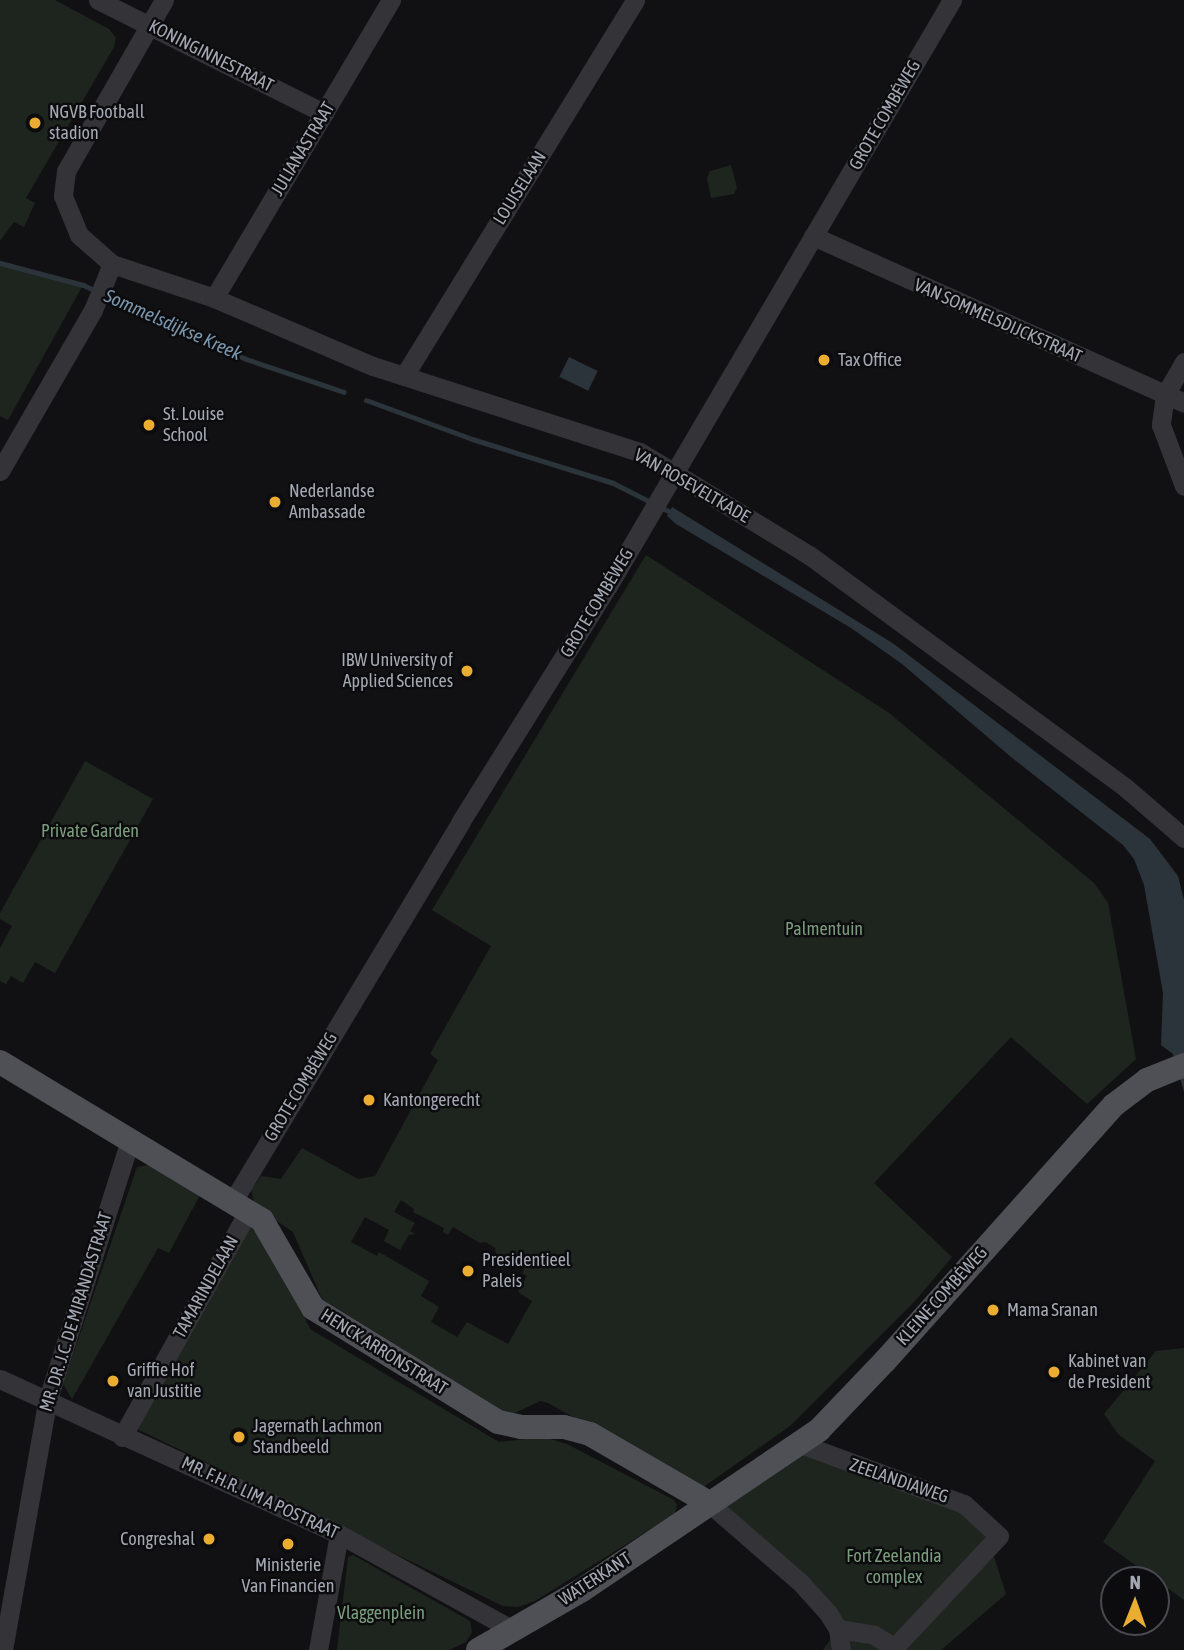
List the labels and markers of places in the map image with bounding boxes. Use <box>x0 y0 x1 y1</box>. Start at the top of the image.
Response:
place label: NGVB Football stadion <box>49 102 144 144</box>
marker: NGVB Football stadion <box>27 115 43 131</box>
place label: Tax Office <box>838 349 902 371</box>
marker: Tax Office <box>816 352 832 368</box>
place label: St. Louise School <box>163 404 224 446</box>
marker: St. Louise School <box>141 417 157 433</box>
place label: Nederlandse Ambassade <box>289 481 375 524</box>
marker: Nederlandse Ambassade <box>267 494 283 510</box>
place label: IBW University of Applied Sciences <box>341 650 453 692</box>
marker: IBW University of Applied Sciences <box>459 663 475 679</box>
place label: Kantongerecht <box>383 1089 480 1111</box>
marker: Kantongerecht <box>361 1092 377 1108</box>
place label: Presidentieel Paleis <box>482 1250 571 1292</box>
marker: Presidentieel Paleis <box>460 1263 476 1279</box>
place label: Mama Sranan <box>1007 1299 1098 1321</box>
marker: Mama Sranan <box>985 1302 1001 1318</box>
place label: Kabinet van de President <box>1068 1351 1151 1394</box>
place label: Griffie Hof van Justitie <box>127 1360 201 1402</box>
marker: Kabinet van de President <box>1046 1364 1062 1380</box>
marker: Griffie Hof van Justitie <box>105 1373 121 1389</box>
place label: Jagernath Lachmon Standbeeld <box>253 1416 382 1458</box>
marker: Jagernath Lachmon Standbeeld <box>231 1429 247 1445</box>
place label: Congreshal <box>120 1528 195 1550</box>
marker: Congreshal <box>201 1531 217 1547</box>
marker: Ministerie Van Financien <box>280 1536 296 1552</box>
place label: Ministerie Van Financien <box>242 1555 334 1598</box>

